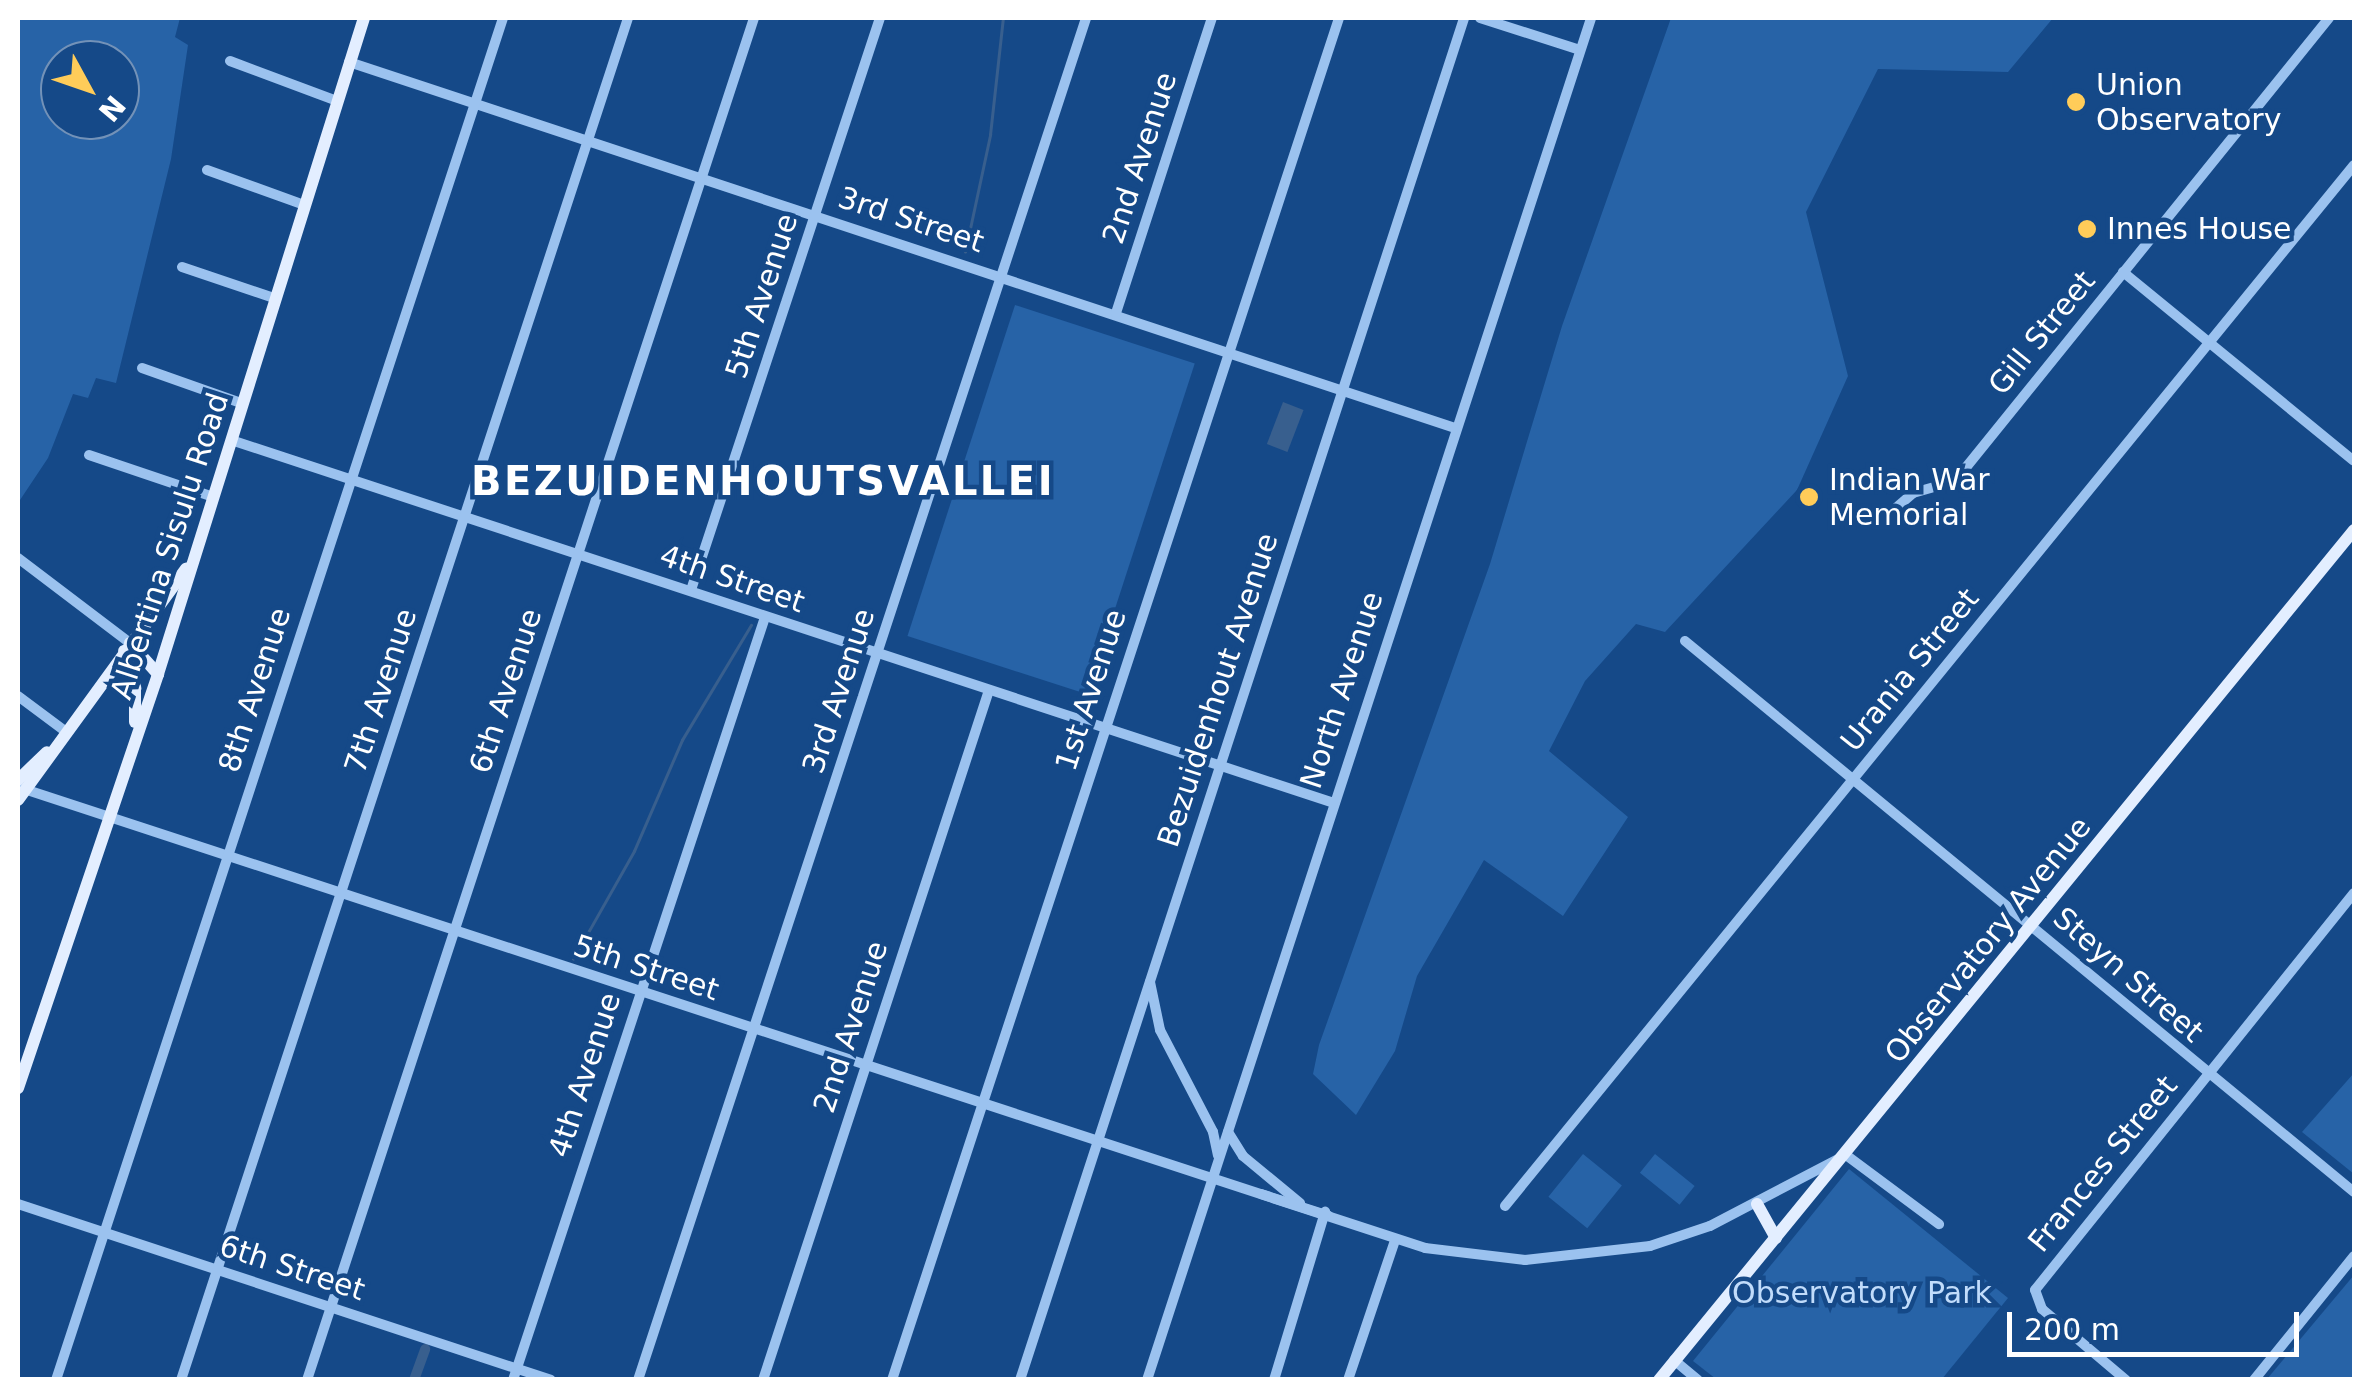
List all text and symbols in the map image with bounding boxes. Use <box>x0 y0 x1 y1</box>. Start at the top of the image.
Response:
north arrow <box>40 40 140 140</box>
place label: Union Observatory <box>2096 67 2281 138</box>
street label: 2nd Avenue <box>1095 68 1185 248</box>
text: N <box>92 89 132 128</box>
marker: Union Observatory <box>2065 91 2087 113</box>
street label: 3rd Street <box>834 180 988 260</box>
street label: 5th Avenue <box>718 209 806 383</box>
place label: Innes House <box>2107 211 2292 247</box>
marker: Innes House <box>2076 218 2098 240</box>
street label: Gill Street <box>1981 264 2103 402</box>
street label: Albertina Sisulu Road <box>103 388 237 704</box>
district label: BEZUIDENHOUTSVALLEI <box>471 457 1055 505</box>
place label: Indian War Memorial <box>1829 462 1990 532</box>
marker: Indian War Memorial <box>1798 486 1820 508</box>
street label: Bezuidenhout Avenue <box>1150 529 1286 851</box>
street label: 4th Street <box>655 537 809 621</box>
street label: Urania Street <box>1833 581 1987 759</box>
street label: North Avenue <box>1293 587 1391 793</box>
street label: 8th Avenue <box>211 603 299 777</box>
street label: 7th Avenue <box>337 604 425 778</box>
street label: 6th Avenue <box>462 604 550 778</box>
street label: 3rd Avenue <box>795 604 883 778</box>
street label: 1st Avenue <box>1048 605 1134 775</box>
street label: Observatory Avenue <box>1878 810 2098 1070</box>
street label: Steyn Street <box>2046 900 2210 1050</box>
street label: 5th Street <box>569 928 723 1008</box>
street label: 2nd Avenue <box>806 937 896 1117</box>
street label: 4th Avenue <box>541 988 629 1162</box>
street label: Frances Street <box>2021 1069 2185 1259</box>
street label: 6th Street <box>215 1228 369 1308</box>
park label: Observatory Park <box>1732 1275 1992 1311</box>
scale bar <box>2012 1292 2304 1354</box>
text: 200 m <box>2024 1312 2120 1347</box>

